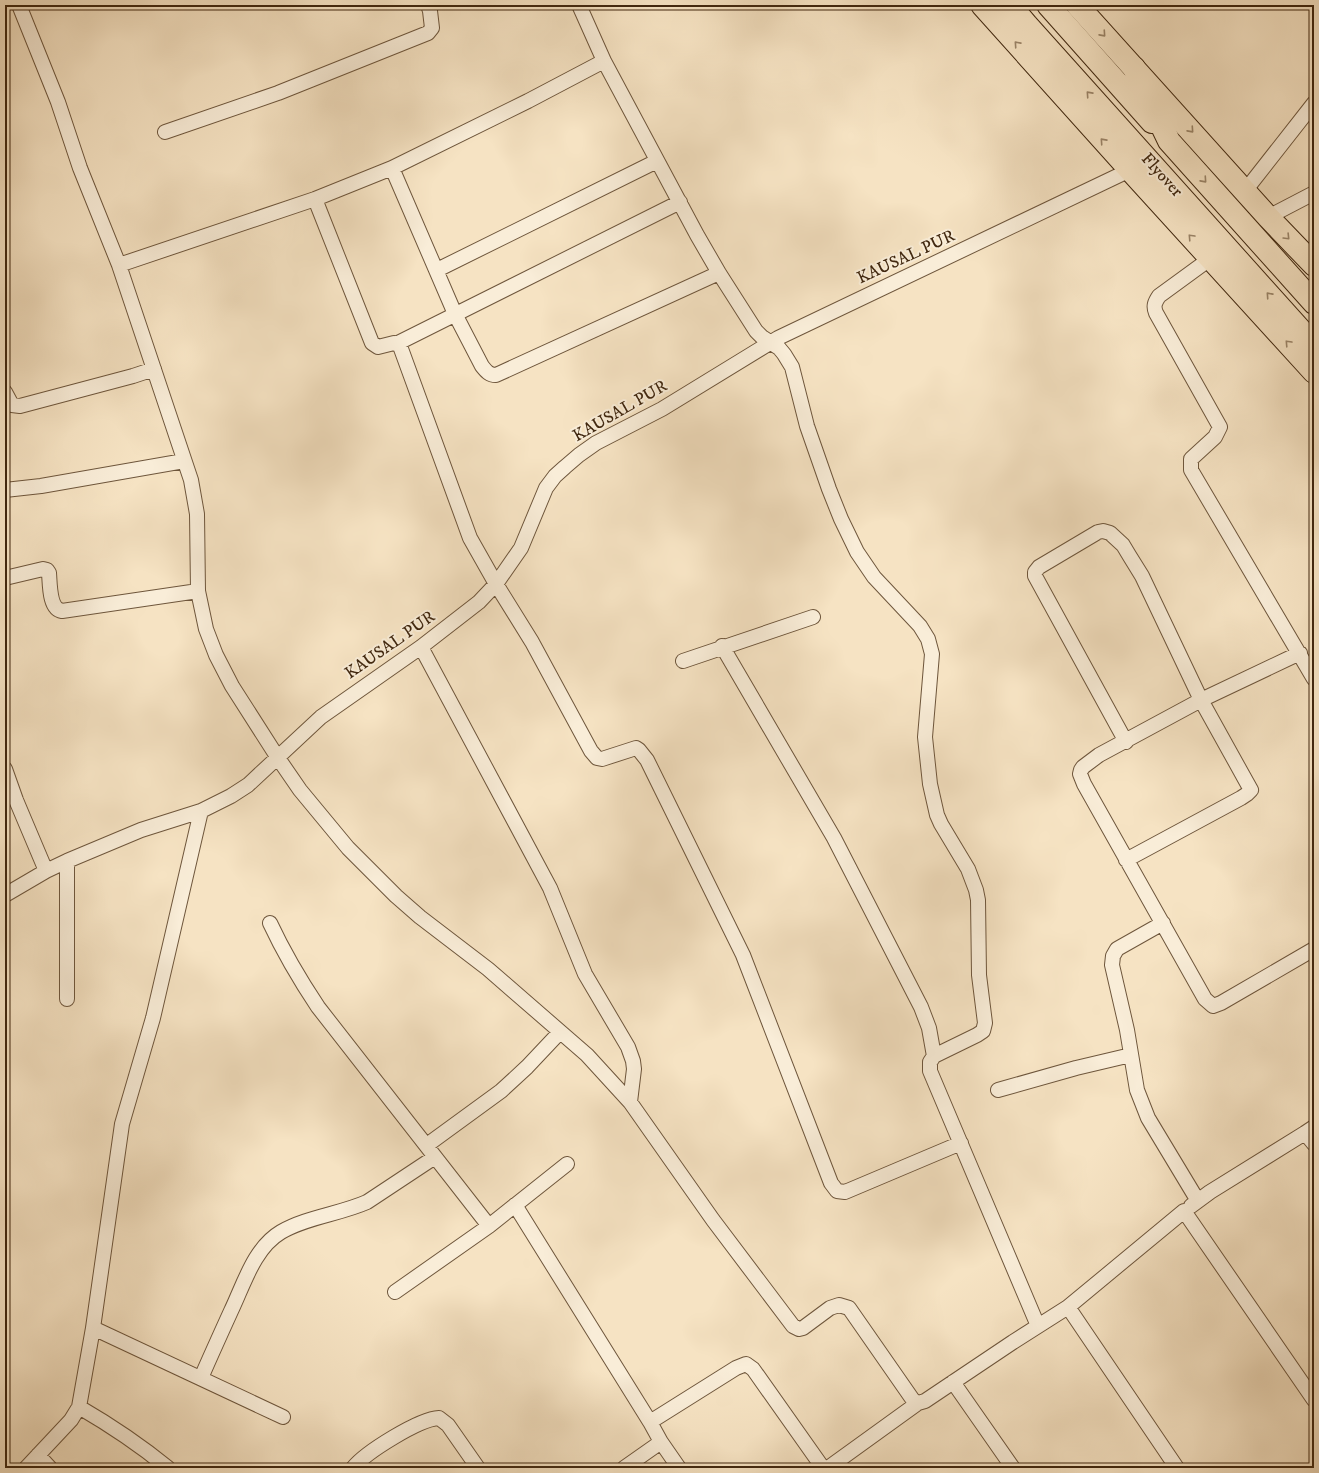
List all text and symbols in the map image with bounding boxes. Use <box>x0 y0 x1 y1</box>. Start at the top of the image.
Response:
one-way arrow <box>1099 29 1106 37</box>
one-way arrow <box>1014 41 1021 49</box>
one-way arrow <box>1086 91 1093 99</box>
one-way arrow <box>1186 126 1193 133</box>
one-way arrow <box>1101 138 1108 145</box>
street label: Flyover <box>1136 148 1188 202</box>
one-way arrow <box>1200 176 1207 183</box>
street label: KAUSAL PUR <box>854 224 959 289</box>
one-way arrow <box>1283 232 1290 240</box>
one-way arrow <box>1188 234 1196 242</box>
one-way arrow <box>1267 292 1274 300</box>
one-way arrow <box>1285 340 1293 348</box>
street label: KAUSAL PUR <box>569 375 672 447</box>
street label: KAUSAL PUR <box>340 605 440 684</box>

